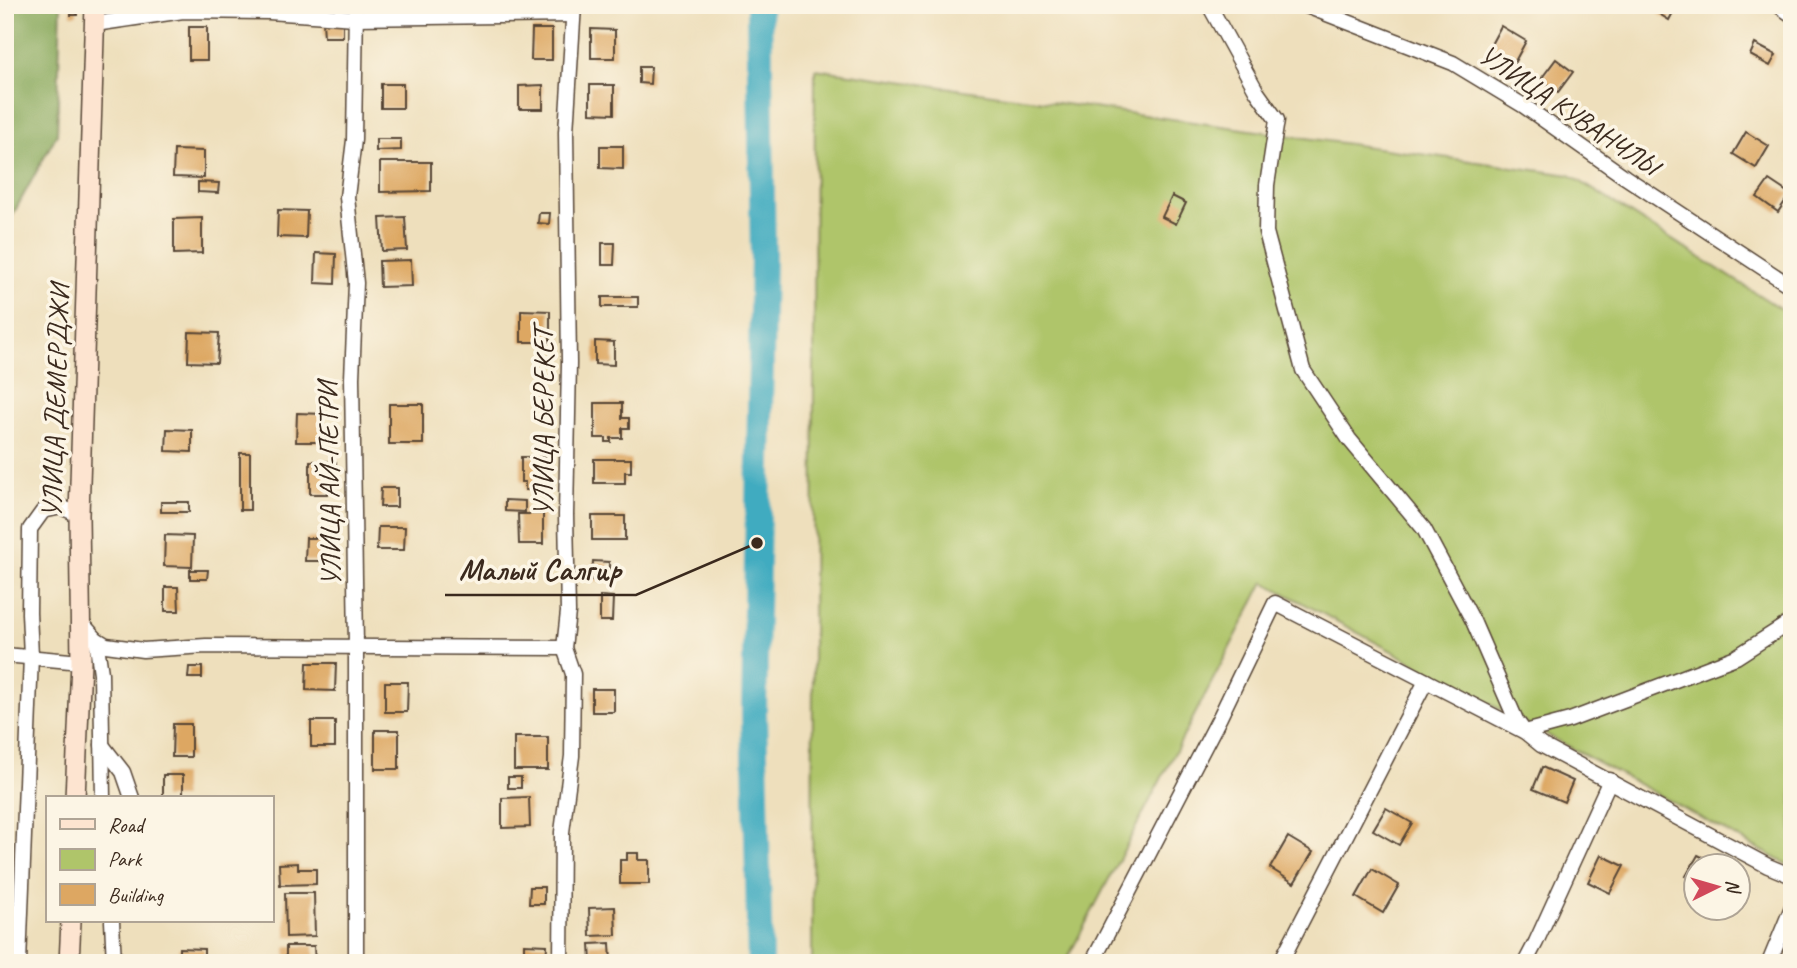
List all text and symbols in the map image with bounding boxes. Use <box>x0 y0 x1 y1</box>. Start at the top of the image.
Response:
street label: УЛИЦА КУВАНЧЛЫ <box>1472 37 1669 186</box>
street label: УЛИЦА ДЕМЕРДЖИ <box>33 279 77 518</box>
street label: УЛИЦА БЕРЕКЕТ <box>526 321 561 516</box>
street label: УЛИЦА АЙ-ПЕТРИ <box>310 377 348 586</box>
callout: Малый Салгир <box>445 544 636 595</box>
text: Малый Салгир <box>459 551 623 589</box>
legend <box>46 796 273 922</box>
text: Road <box>108 812 147 838</box>
text: Park <box>108 846 143 872</box>
north arrow <box>1682 852 1752 922</box>
text: N <box>1720 879 1746 896</box>
text: Building <box>108 882 165 908</box>

